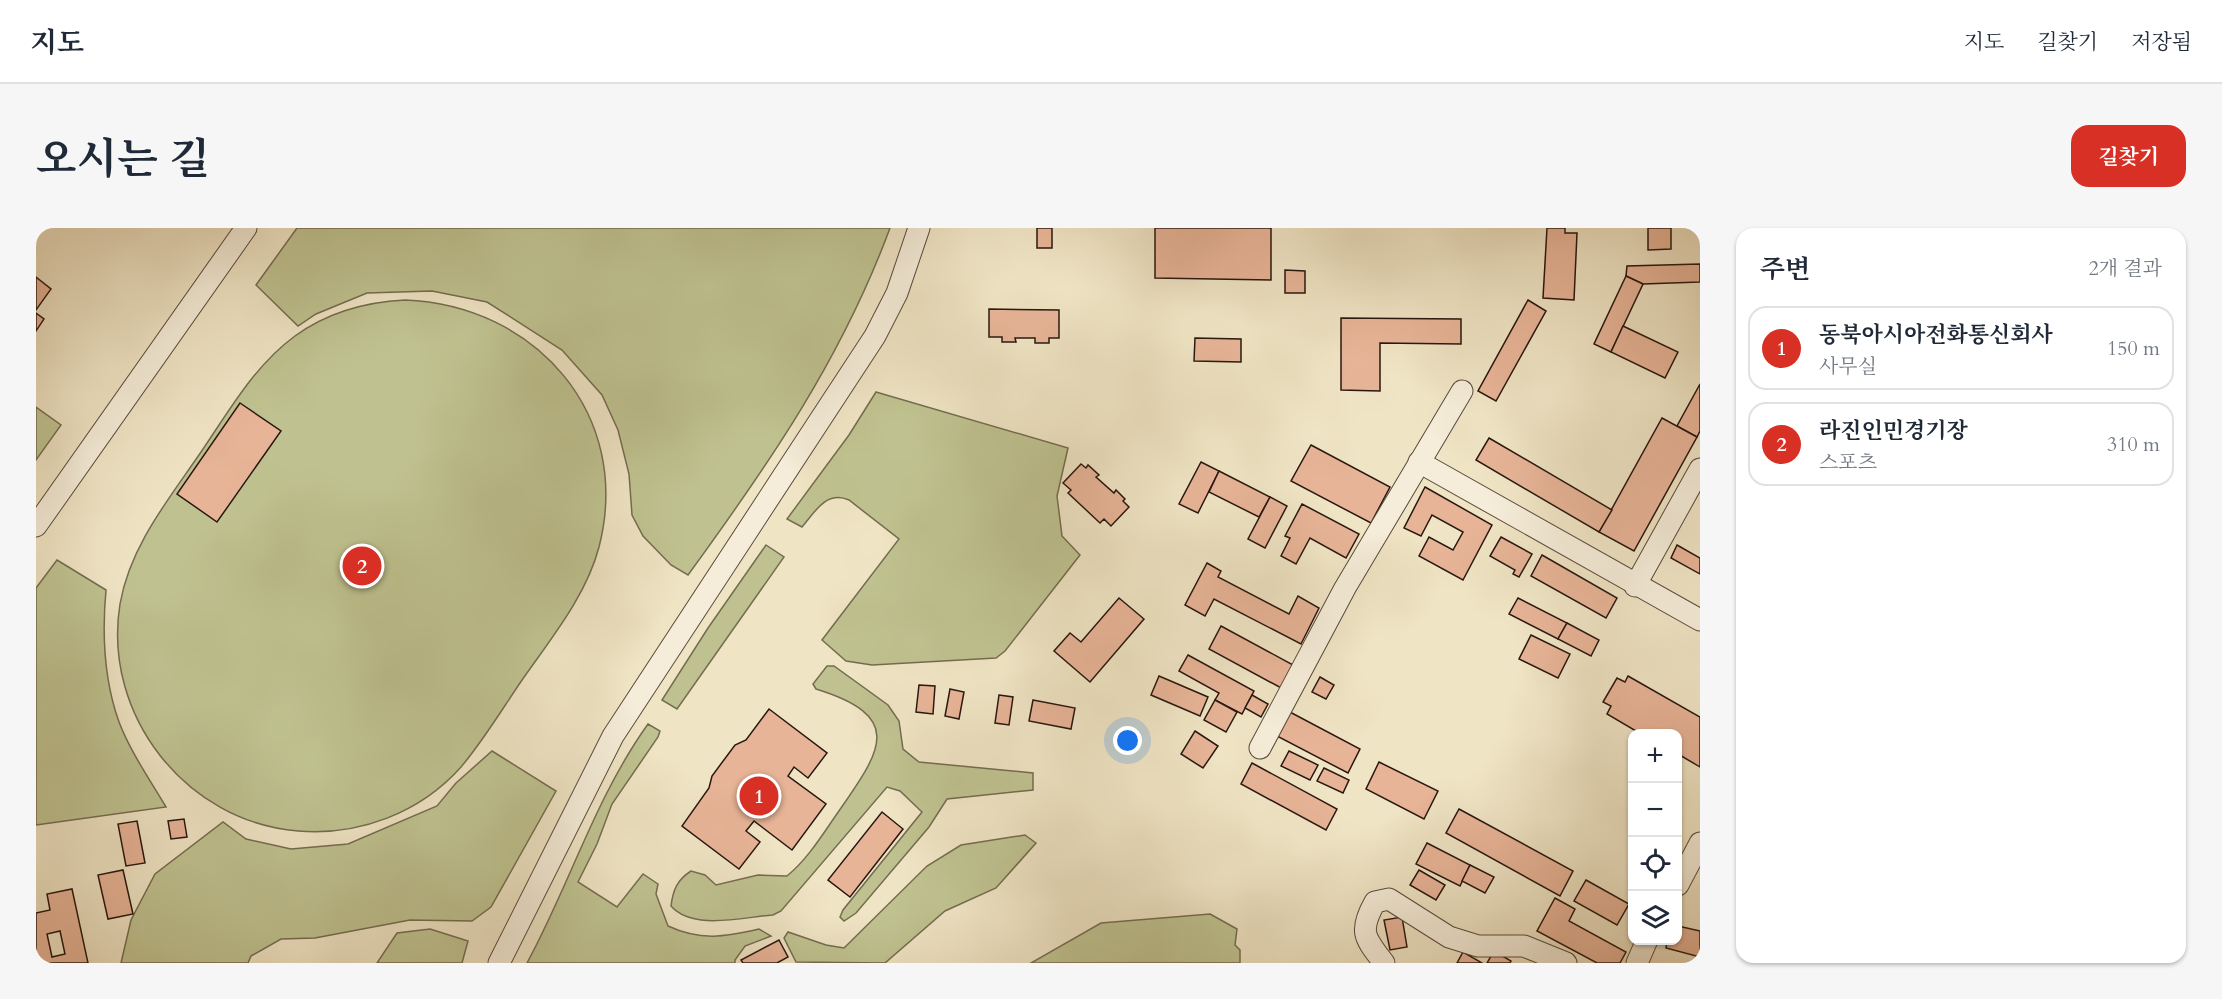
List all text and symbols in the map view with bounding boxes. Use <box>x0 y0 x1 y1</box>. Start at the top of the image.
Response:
text: 지도 <box>30 24 84 62</box>
text: 지도 <box>1964 28 2004 57</box>
text: 길찾기 <box>2037 28 2098 57</box>
text: 저장됨 <box>2131 28 2192 57</box>
button: 길찾기 <box>2071 125 2186 187</box>
text: 오시는 길 <box>36 131 210 188</box>
text: 주변 <box>1760 252 1810 287</box>
text: 2개 결과 <box>2088 255 2162 282</box>
text: 동북아시아전화통신회사 <box>1819 320 2053 350</box>
text: 1 <box>1776 335 1787 362</box>
text: 150 m <box>2107 335 2160 362</box>
text: 사무실 <box>1819 353 1877 380</box>
text: 라진인민경기장 <box>1819 416 1968 446</box>
text: 2 <box>1776 431 1787 458</box>
text: 310 m <box>2107 431 2160 458</box>
text: 스포츠 <box>1819 449 1877 476</box>
pin: 2 <box>342 544 382 588</box>
your location <box>1113 726 1142 755</box>
map controls <box>1628 729 1682 945</box>
button: + <box>1628 729 1682 783</box>
pin: 1 <box>740 774 778 818</box>
button: − <box>1628 783 1682 837</box>
button: locate <box>1628 837 1682 891</box>
button: layers <box>1628 891 1682 945</box>

